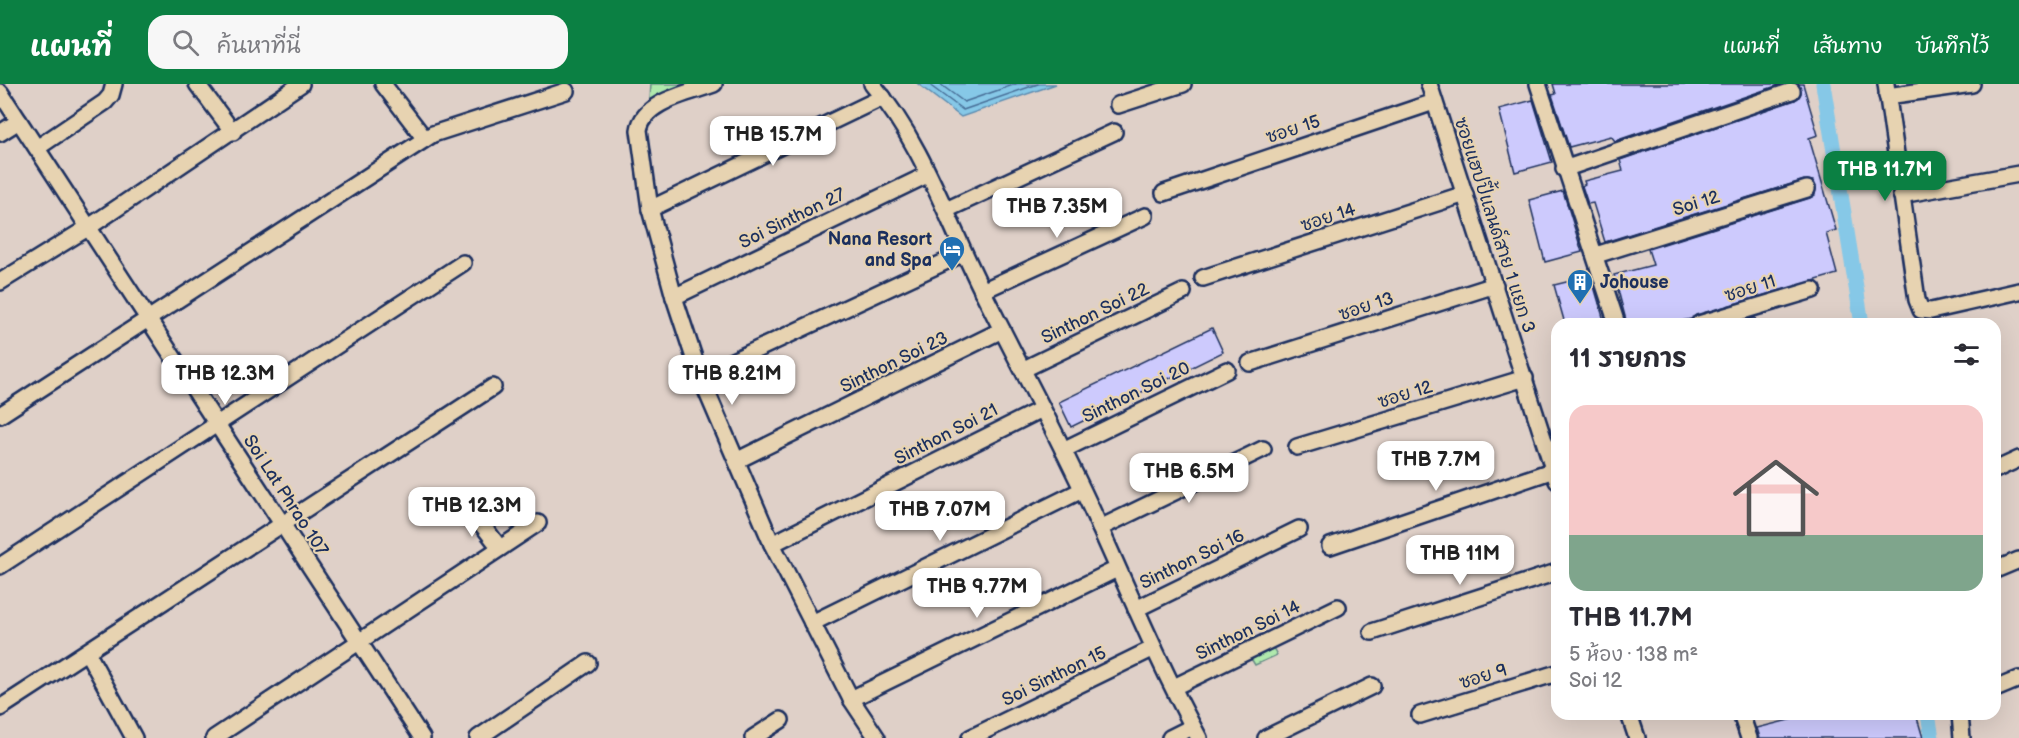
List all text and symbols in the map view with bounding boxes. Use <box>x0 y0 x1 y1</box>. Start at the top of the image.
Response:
search box <box>148 15 568 69</box>
icon: search <box>169 26 202 59</box>
text: แผนที่ <box>30 31 112 64</box>
text: ค้นหาที่นี่ <box>217 33 301 60</box>
text: แผนที่ <box>1723 34 1780 59</box>
text: เส้นทาง <box>1813 34 1882 59</box>
text: บันทึกไว้ <box>1915 34 1989 59</box>
street label: ซอย 15 <box>1263 111 1323 148</box>
street label: ซอยแฮปปี้แลนด์สาย 1 แยก 3 <box>1450 113 1546 336</box>
pin: THB 15.7M <box>704 116 842 167</box>
text: THB 15.7M <box>724 123 822 147</box>
pin: THB 11.7M <box>1816 151 1954 202</box>
text: THB 11.7M <box>1837 158 1933 182</box>
street label: Soi Sinthon 27 <box>736 184 849 253</box>
street label: Soi 12 <box>1670 186 1722 221</box>
pin: THB 7.35M <box>988 188 1126 239</box>
text: THB 7.35M <box>1006 195 1108 219</box>
street label: ซอย 14 <box>1298 199 1358 236</box>
place label: Nana Resort and Spa <box>828 229 932 271</box>
hotel icon: Nana Resort and Spa <box>937 234 967 272</box>
building icon: Johouse <box>1565 267 1595 305</box>
street label: ซอย 11 <box>1722 271 1778 306</box>
place label: Johouse <box>1600 272 1669 293</box>
street label: Sinthon Soi 22 <box>1038 278 1153 349</box>
street label: ซอย 13 <box>1336 288 1396 325</box>
street label: Sinthon Soi 23 <box>837 327 951 398</box>
icon: filters <box>1950 338 1983 371</box>
text: 11 รายการ <box>1569 344 1687 375</box>
pin: THB 12.3M <box>156 355 294 406</box>
pin: THB 8.21M <box>663 355 801 406</box>
street label: Sinthon Soi 20 <box>1079 357 1193 428</box>
text: THB 12.3M <box>175 362 275 386</box>
text: THB 8.21M <box>682 362 782 386</box>
street label: ซอย 12 <box>1375 376 1435 413</box>
street label: Sinthon Soi 21 <box>891 399 1001 469</box>
street label: Soi Lat Phrao 107 <box>239 431 332 560</box>
pin: THB 7.7M <box>1374 441 1498 492</box>
icon: home <box>1722 444 1830 552</box>
text: THB 7.7M <box>1391 448 1481 472</box>
pin: THB 6.5M <box>1127 453 1251 504</box>
text: THB 6.5M <box>1144 460 1234 484</box>
pin: THB 12.3M <box>403 487 541 538</box>
pin: THB 7.07M <box>871 491 1009 542</box>
text: THB 12.3M <box>422 494 522 518</box>
text: THB 7.07M <box>889 498 991 522</box>
street label: Sinthon Soi 16 <box>1136 525 1248 594</box>
pin: THB 11M <box>1405 535 1515 586</box>
text: THB 11M <box>1420 542 1500 566</box>
pin: THB 9.77M <box>908 568 1046 619</box>
text: THB 9.77M <box>926 575 1028 599</box>
street label: Sinthon Soi 14 <box>1192 596 1304 665</box>
text: THB 11.7M <box>1569 603 1693 634</box>
street label: Soi Sinthon 15 <box>999 642 1110 711</box>
text: 5 ห้อง · 138 m² <box>1569 643 1698 667</box>
street label: ซอย 9 <box>1457 659 1510 694</box>
text: Soi 12 <box>1569 669 1622 693</box>

